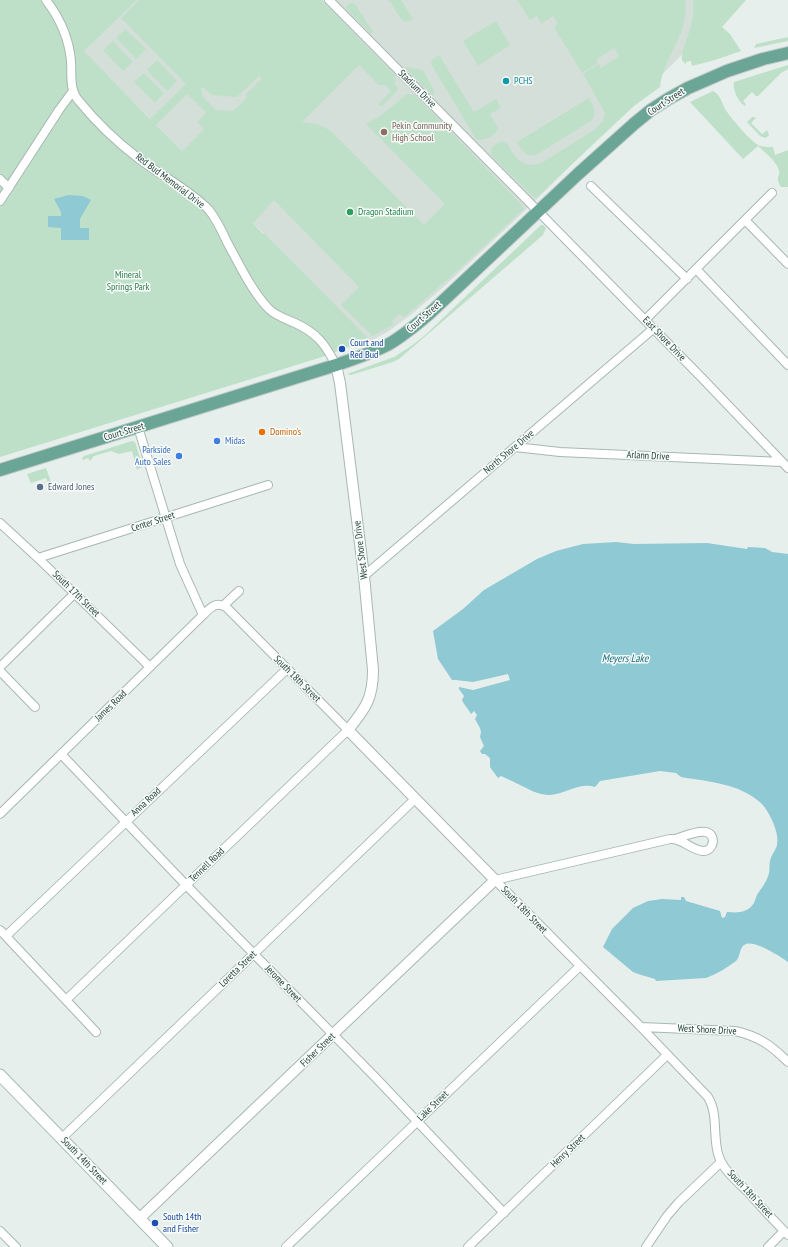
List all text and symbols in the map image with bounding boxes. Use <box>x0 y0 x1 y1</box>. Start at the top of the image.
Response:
street label: Stadium Drive <box>396 68 438 110</box>
place label: PCHS <box>514 75 533 87</box>
marker: PCHS <box>501 76 511 86</box>
street label: Court Street <box>645 86 687 118</box>
place label: Pekin Community High School <box>392 120 452 144</box>
marker: Pekin Community High School <box>379 127 389 137</box>
street label: Red Bud Memorial Drive <box>133 151 207 211</box>
place label: Dragon Stadium <box>358 206 414 218</box>
marker: Dragon Stadium <box>345 207 355 217</box>
park label: Mineral Springs Park <box>107 269 149 292</box>
street label: Court Street <box>404 299 444 335</box>
street label: East Shore Drive <box>640 314 688 364</box>
place label: Court and Red Bud <box>350 337 384 360</box>
marker: Court and Red Bud <box>337 344 347 354</box>
street label: Court Street <box>102 420 146 444</box>
place label: Domino's <box>270 426 301 438</box>
marker: Domino's <box>257 427 267 437</box>
street label: North Shore Drive <box>481 427 537 477</box>
place label: Midas <box>225 435 245 447</box>
marker: Midas <box>212 436 222 446</box>
place label: Parkside Auto Sales <box>135 444 171 468</box>
street label: Arlann Drive <box>626 449 670 463</box>
marker: Parkside Auto Sales <box>174 451 184 461</box>
place label: Edward Jones <box>48 481 94 493</box>
marker: Edward Jones <box>35 482 45 492</box>
street label: Center Street <box>130 509 176 535</box>
street label: West Shore Drive <box>351 520 371 580</box>
street label: South 17th Street <box>50 568 102 620</box>
water label: Meyers Lake <box>602 652 648 666</box>
street label: South 18th Street <box>271 653 323 705</box>
street label: James Road <box>93 688 129 724</box>
street label: Anna Road <box>128 785 164 819</box>
street label: Tennell Road <box>187 845 227 885</box>
street label: South 18th Street <box>498 884 550 936</box>
street label: Loretta Street <box>217 948 259 990</box>
street label: Jerome Street <box>262 963 304 1005</box>
street label: West Shore Drive <box>677 1022 737 1038</box>
street label: Fisher Street <box>298 1030 338 1070</box>
street label: Lake Street <box>415 1088 451 1124</box>
street label: Henry Street <box>548 1132 588 1170</box>
street label: South 14th Street <box>58 1135 110 1187</box>
street label: South 18th Street <box>725 1168 775 1220</box>
place label: South 14th and Fisher <box>163 1211 201 1234</box>
marker: South 14th and Fisher <box>150 1218 160 1228</box>

